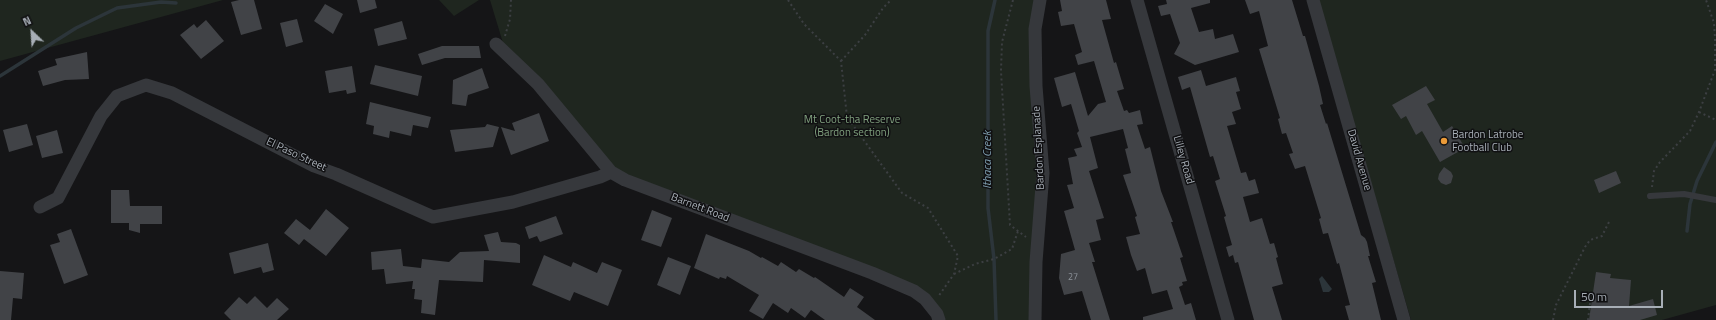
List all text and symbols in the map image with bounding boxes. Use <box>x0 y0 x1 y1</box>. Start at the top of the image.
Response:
north arrow <box>12 12 52 52</box>
text: N <box>20 12 34 30</box>
street label: Bardon Esplanade <box>1030 106 1048 190</box>
park label: Mt Coot-tha Reserve (Bardon section) <box>804 113 900 139</box>
street label: David Avenue <box>1344 128 1374 192</box>
place label: Bardon Latrobe Football Club <box>1452 128 1523 154</box>
water label: Ithaca Creek <box>981 131 995 189</box>
street label: Lilley Road <box>1170 134 1196 186</box>
street label: El Paso Street <box>264 135 328 175</box>
marker: Bardon Latrobe Football Club <box>1439 136 1449 146</box>
street label: Barnett Road <box>669 191 731 225</box>
house number: 27 <box>1068 273 1078 283</box>
scale bar <box>1576 282 1665 308</box>
text: 50 m <box>1581 287 1607 306</box>

